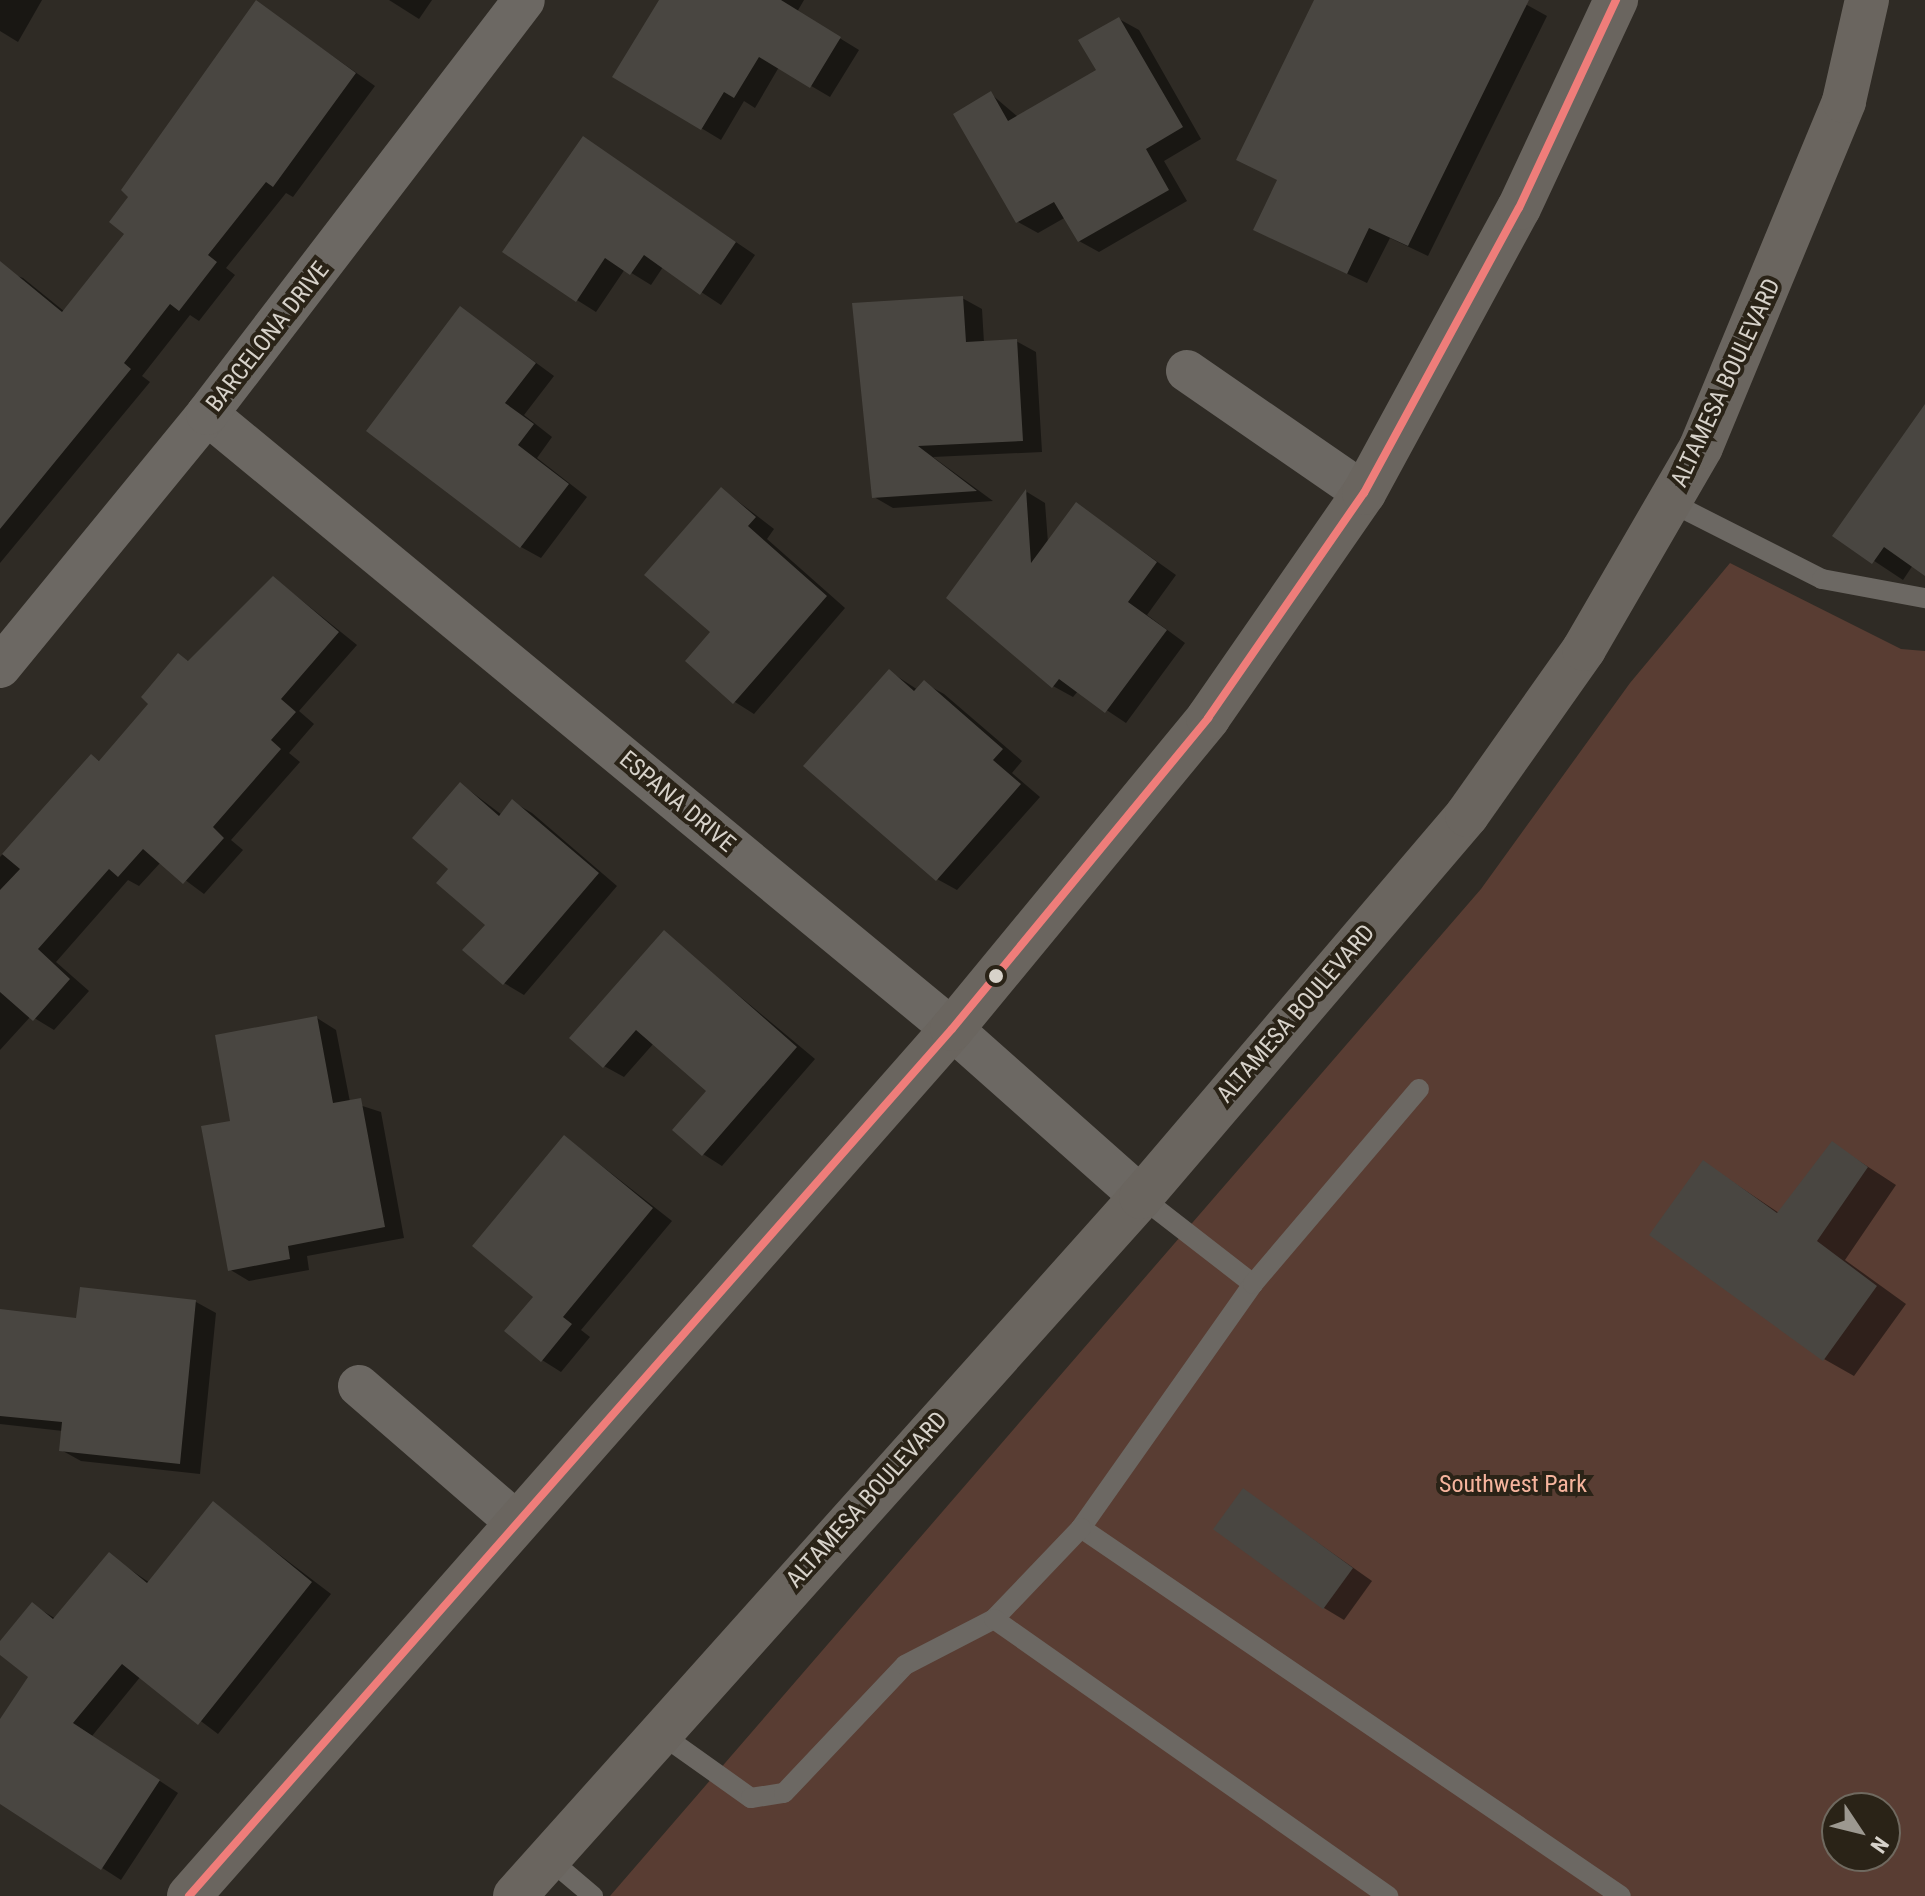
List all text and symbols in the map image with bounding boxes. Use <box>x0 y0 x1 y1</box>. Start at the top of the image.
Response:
street label: BARCELONA DRIVE <box>200 256 336 418</box>
street label: ALTAMESA BOULEVARD <box>1665 274 1787 492</box>
street label: ESPANA DRIVE <box>613 745 741 859</box>
street label: ALTAMESA BOULEVARD <box>1211 919 1381 1109</box>
unlabelled marker <box>988 968 1004 984</box>
street label: ALTAMESA BOULEVARD <box>781 1406 953 1594</box>
park label: Southwest Park <box>1439 1471 1587 1499</box>
north arrow <box>1821 1792 1901 1872</box>
text: N <box>1865 1832 1894 1858</box>

